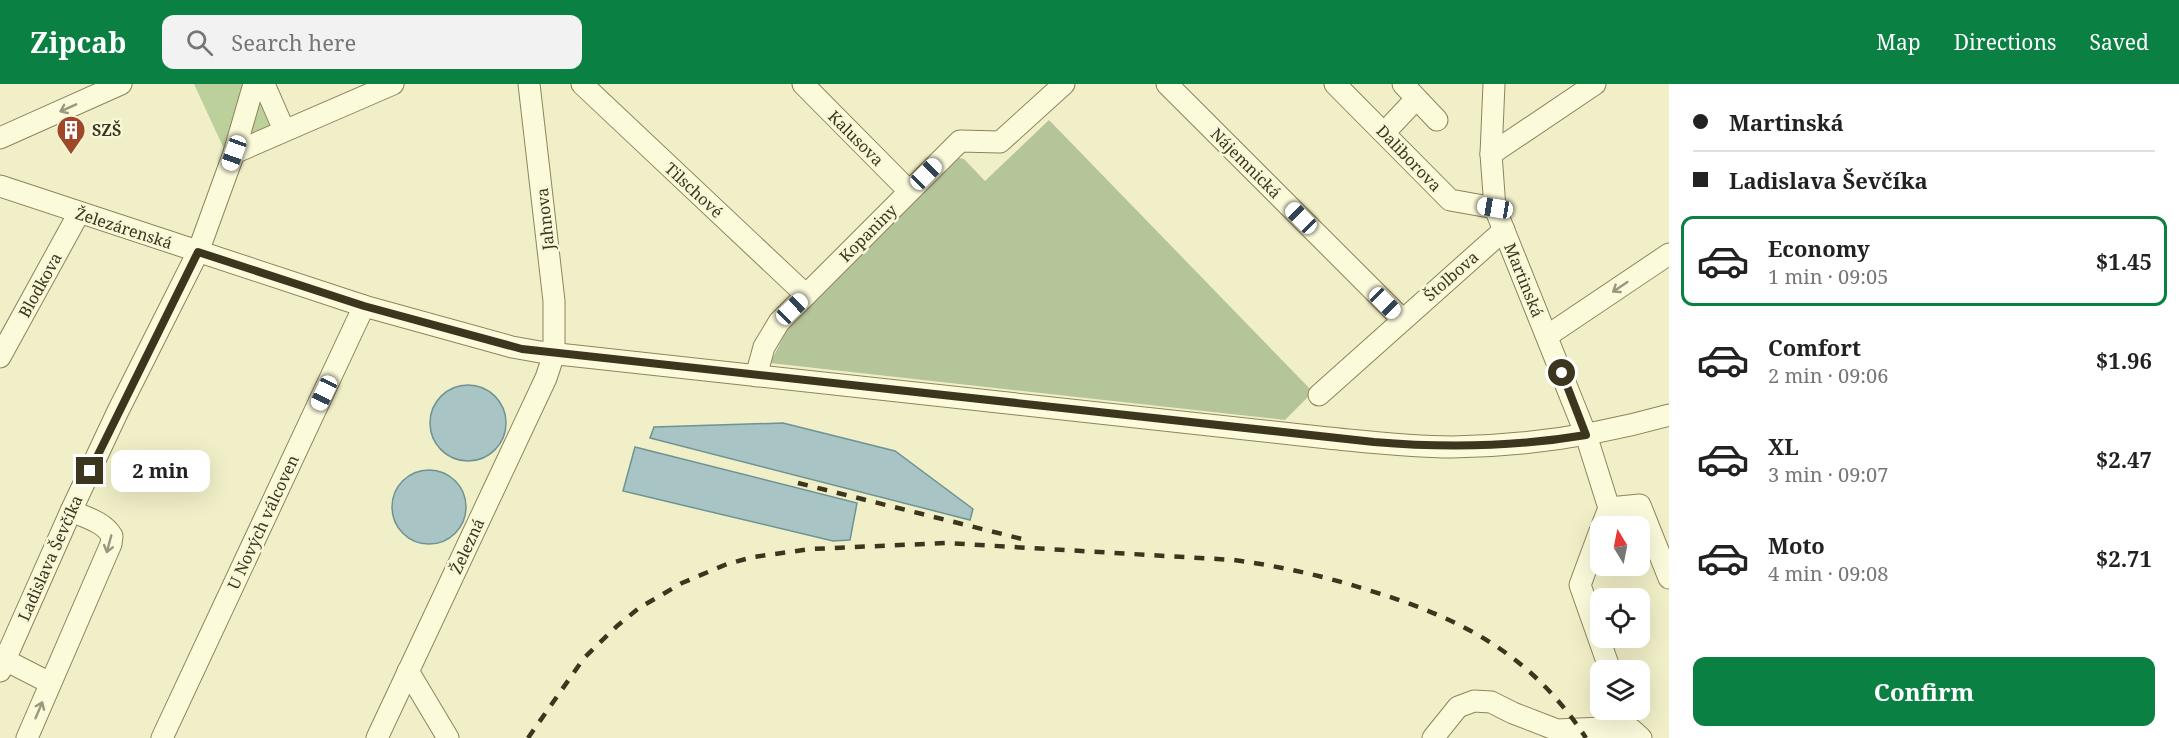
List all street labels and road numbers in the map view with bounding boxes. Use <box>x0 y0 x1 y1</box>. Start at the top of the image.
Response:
street label: Kalusova <box>823 105 889 171</box>
street label: Daliborova <box>1372 120 1446 196</box>
street label: Nájemnická <box>1206 123 1286 203</box>
street label: Tilschové <box>660 157 728 223</box>
street label: Jahnova <box>531 187 559 252</box>
street label: Kopaniny <box>834 199 902 267</box>
street label: Železárenská <box>73 202 175 254</box>
street label: Martinská <box>1499 240 1549 320</box>
street label: Štolbova <box>1419 246 1483 306</box>
street label: Blodkova <box>13 249 67 321</box>
street label: U Nových válcoven <box>222 451 304 593</box>
street label: Ladislava Ševčíka <box>12 492 88 624</box>
street label: Železná <box>445 515 489 577</box>

